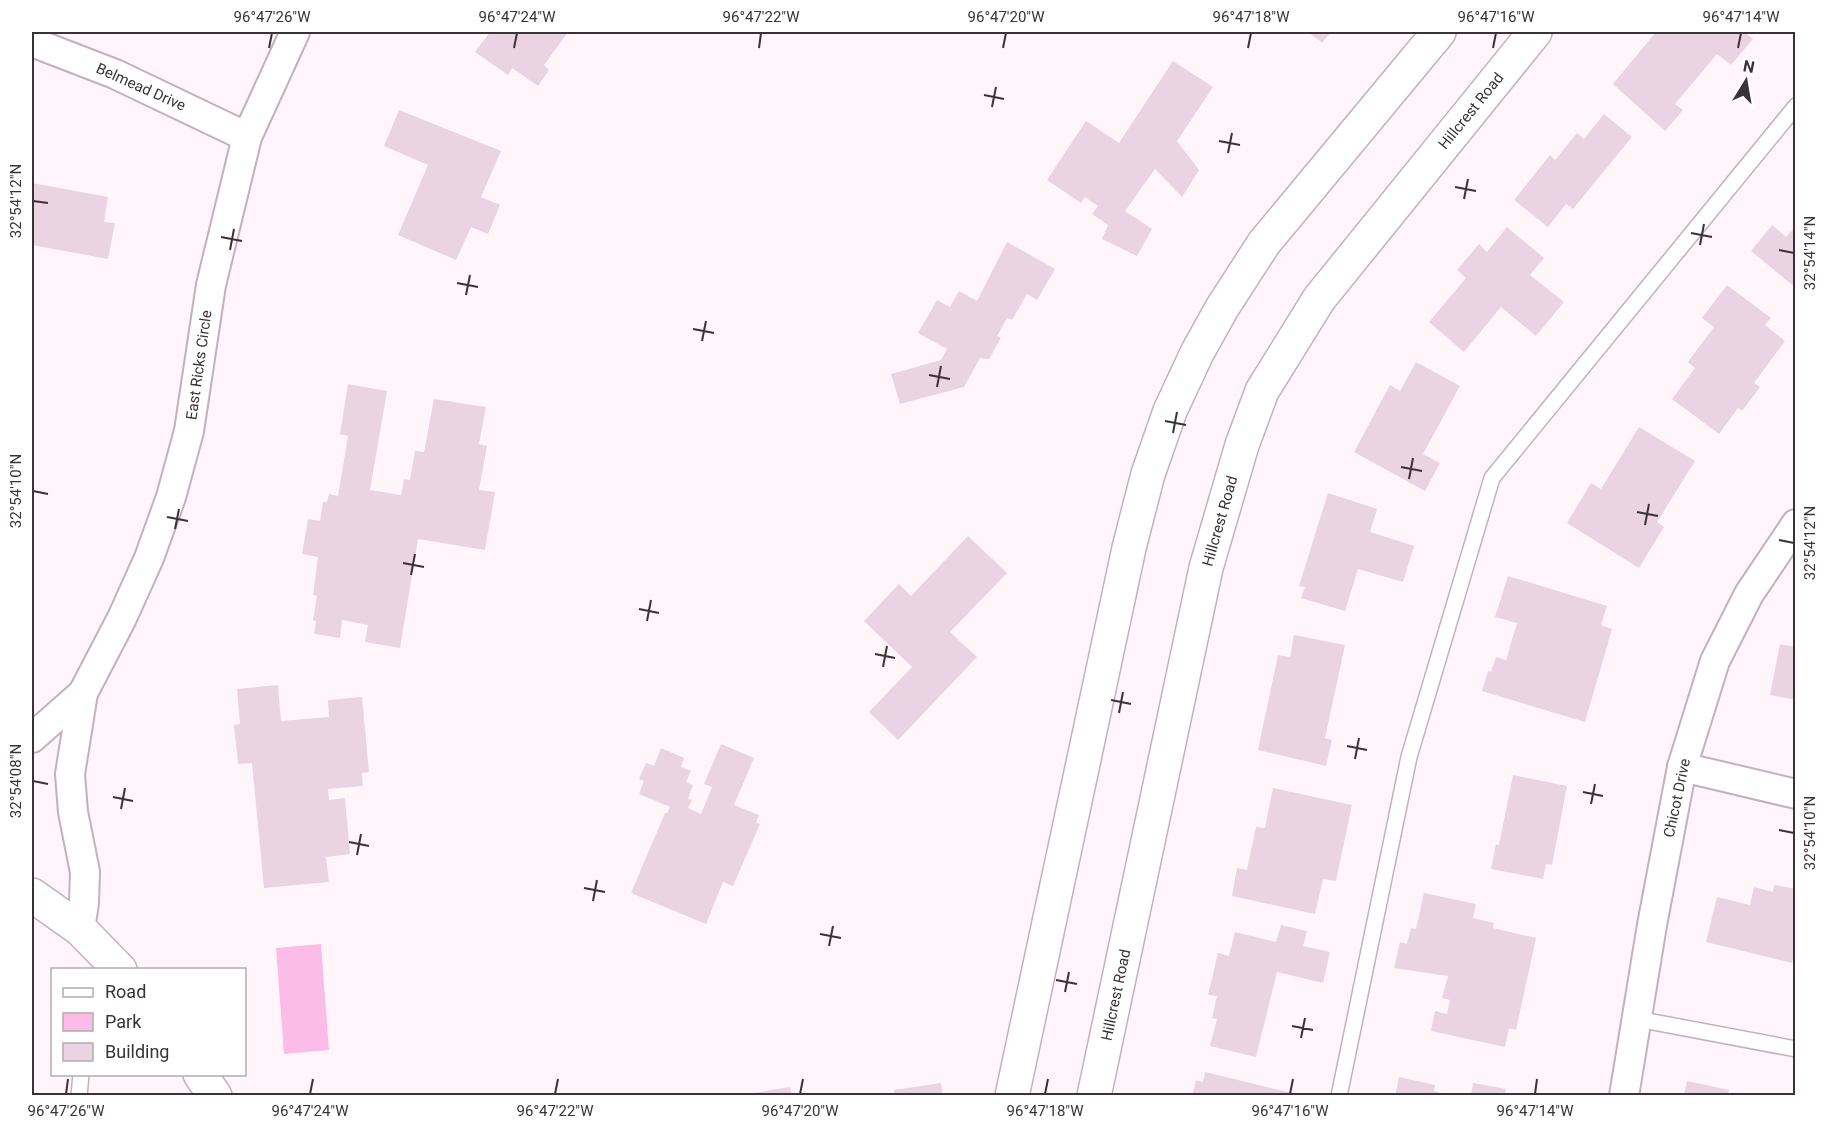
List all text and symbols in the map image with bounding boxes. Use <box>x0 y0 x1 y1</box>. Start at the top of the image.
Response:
text: 96°47'26"W <box>234 8 310 26</box>
text: 96°47'24"W <box>479 8 555 26</box>
text: 96°47'22"W <box>723 8 799 26</box>
text: 96°47'20"W <box>968 8 1044 26</box>
text: 96°47'18"W <box>1213 8 1289 26</box>
text: 96°47'16"W <box>1458 8 1534 26</box>
text: 96°47'14"W <box>1703 8 1779 26</box>
north arrow <box>1716 51 1776 111</box>
text: N <box>1741 56 1756 77</box>
street label: Belmead Drive <box>93 59 189 115</box>
street label: Hillcrest Road <box>1435 69 1507 153</box>
text: 32°54'12"N <box>7 164 25 238</box>
text: 32°54'14"N <box>1801 216 1819 290</box>
street label: East Ricks Circle <box>182 309 216 421</box>
text: 32°54'10"N <box>7 454 25 528</box>
street label: Hillcrest Road <box>1199 474 1241 568</box>
text: 32°54'12"N <box>1801 506 1819 580</box>
text: 32°54'08"N <box>7 744 25 818</box>
street label: Chicot Drive <box>1660 757 1694 839</box>
text: 32°54'10"N <box>1801 796 1819 870</box>
street label: Hillcrest Road <box>1098 948 1134 1042</box>
legend <box>51 968 246 1076</box>
text: Road <box>105 981 146 1002</box>
text: Park <box>105 1011 142 1032</box>
text: Building <box>105 1041 169 1062</box>
text: 96°47'26"W <box>28 1102 104 1120</box>
text: 96°47'24"W <box>272 1102 348 1120</box>
text: 96°47'22"W <box>517 1102 593 1120</box>
text: 96°47'20"W <box>762 1102 838 1120</box>
text: 96°47'18"W <box>1007 1102 1083 1120</box>
text: 96°47'16"W <box>1252 1102 1328 1120</box>
text: 96°47'14"W <box>1497 1102 1573 1120</box>

